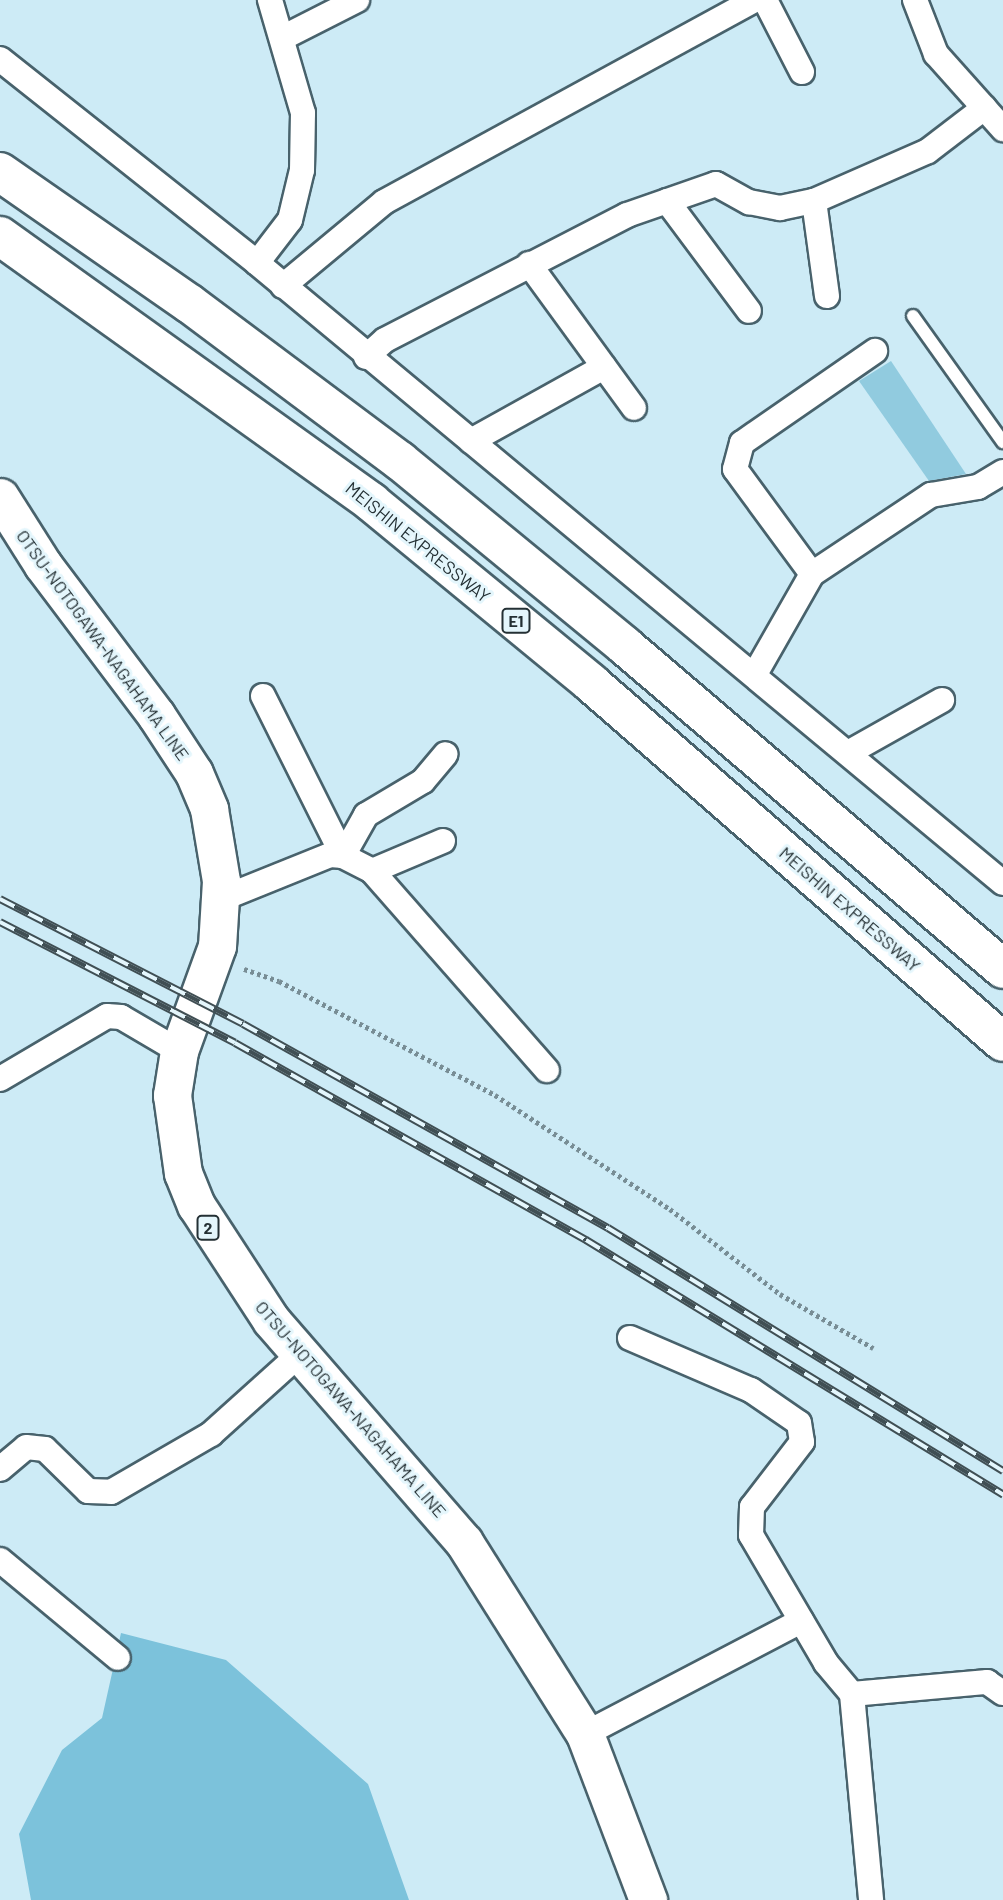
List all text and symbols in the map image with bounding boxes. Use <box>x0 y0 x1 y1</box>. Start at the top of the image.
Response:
street label: MEISHIN EXPRESSWAY <box>341 477 495 607</box>
street label: OTSU-NOTOGAWA-NAGAHAMA LINE <box>12 525 194 765</box>
road number: E1 <box>500 608 532 634</box>
street label: MEISHIN EXPRESSWAY <box>775 842 925 976</box>
road number: 2 <box>196 1216 220 1240</box>
street label: OTSU-NOTOGAWA-NAGAHAMA LINE <box>251 1296 451 1522</box>

